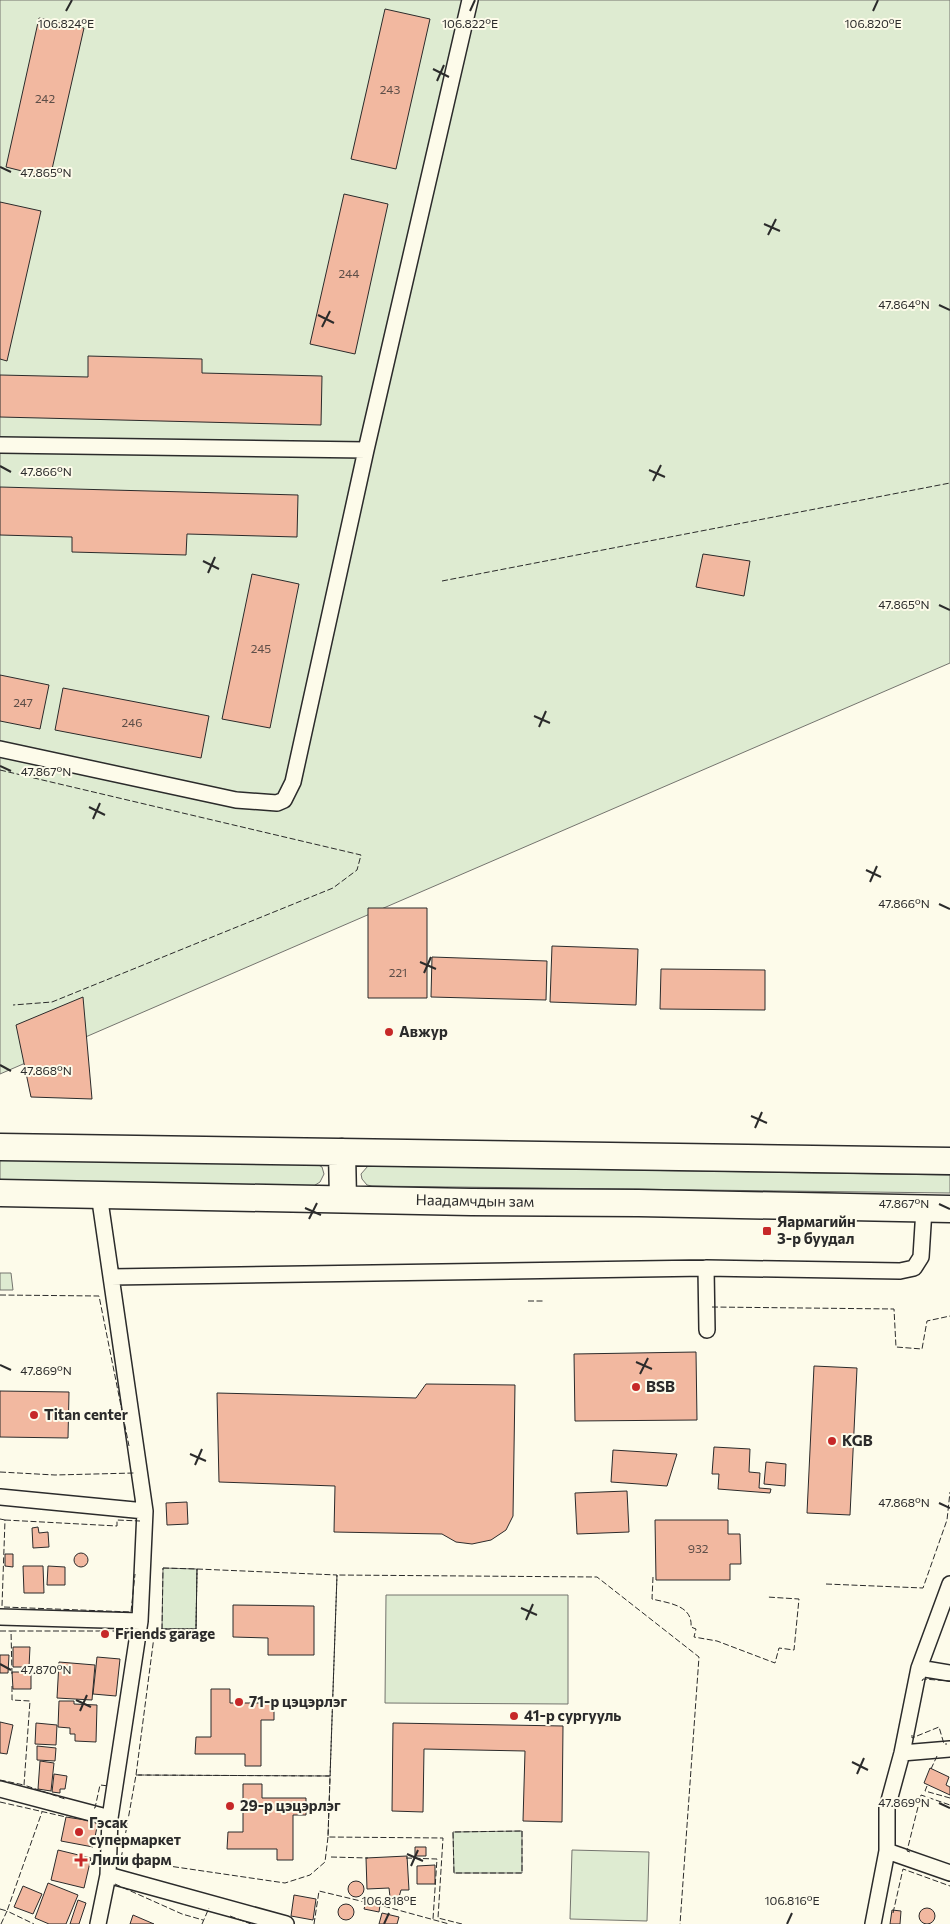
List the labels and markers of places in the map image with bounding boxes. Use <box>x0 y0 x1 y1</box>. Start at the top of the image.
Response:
place label: Авжур <box>399 1022 448 1040</box>
marker: Авжур <box>383 1026 395 1038</box>
place label: Яармагийн 3-р буудал <box>777 1212 856 1247</box>
marker: Яармагийн 3-р буудал <box>761 1225 773 1237</box>
place label: BSB <box>646 1377 675 1395</box>
marker: BSB <box>630 1381 642 1393</box>
place label: Titan center <box>44 1405 128 1423</box>
marker: Titan center <box>28 1409 40 1421</box>
place label: KGB <box>842 1431 873 1449</box>
marker: KGB <box>826 1435 838 1447</box>
place label: Friends garage <box>115 1624 215 1642</box>
marker: Friends garage <box>99 1628 111 1640</box>
place label: 71-р цэцэрлэг <box>249 1692 347 1710</box>
marker: 71-р цэцэрлэг <box>233 1696 245 1708</box>
place label: 41-р сургууль <box>524 1706 621 1724</box>
marker: 41-р сургууль <box>508 1710 520 1722</box>
place label: 29-р цэцэрлэг <box>240 1796 341 1814</box>
marker: 29-р цэцэрлэг <box>224 1800 236 1812</box>
place label: Гэсак супермаркет <box>89 1813 181 1848</box>
marker: Гэсак супермаркет <box>73 1826 85 1838</box>
place label: Лили фарм <box>91 1850 172 1868</box>
marker: Лили фарм <box>75 1854 87 1866</box>

